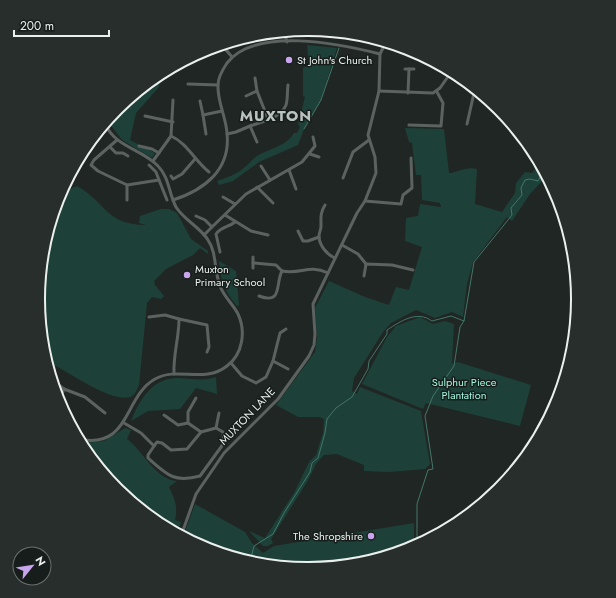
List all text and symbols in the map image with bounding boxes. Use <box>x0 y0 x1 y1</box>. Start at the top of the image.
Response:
scale bar <box>14 12 109 38</box>
text: 200 m <box>20 17 54 35</box>
place label: St John's Church <box>297 52 372 68</box>
marker: St John's Church <box>284 55 294 65</box>
district label: MUXTON <box>240 105 312 127</box>
place label: Muxton Primary School <box>195 261 265 290</box>
marker: Muxton Primary School <box>182 270 192 280</box>
park label: Sulphur Piece Plantation <box>432 374 497 403</box>
street label: MUXTON LANE <box>215 384 279 448</box>
place label: The Shropshire <box>293 528 363 544</box>
marker: The Shropshire <box>366 531 376 541</box>
north arrow <box>12 546 52 586</box>
text: N <box>32 553 50 569</box>

